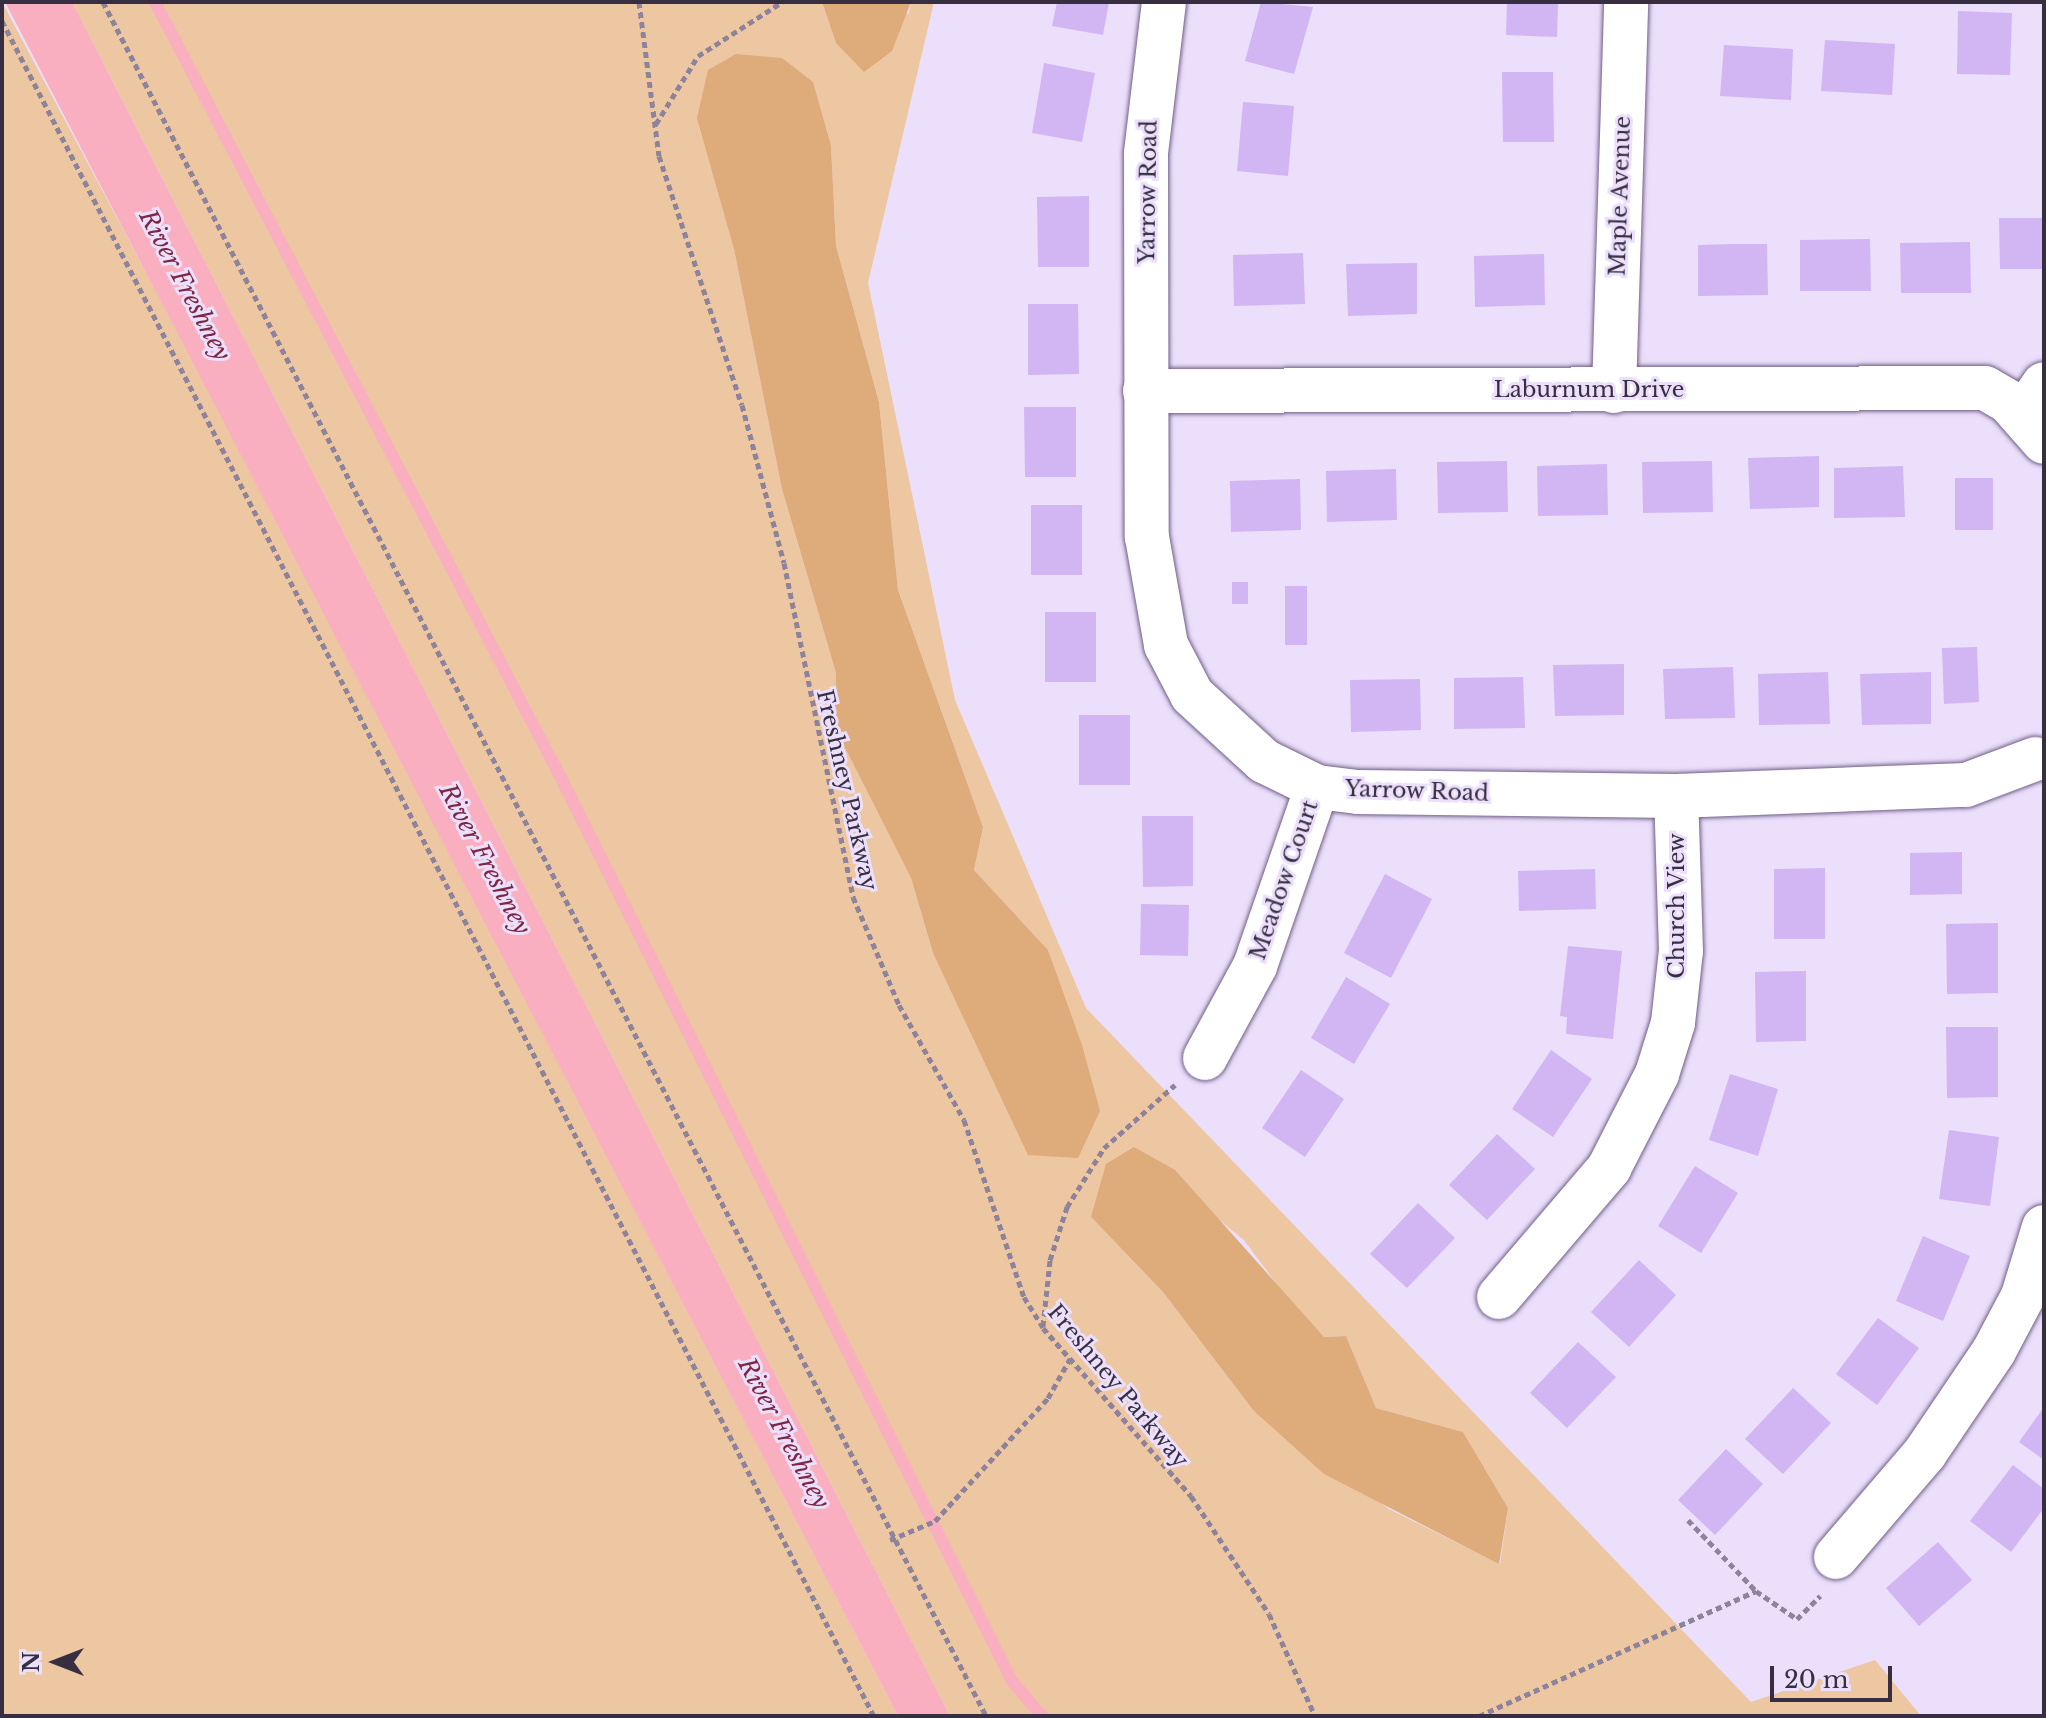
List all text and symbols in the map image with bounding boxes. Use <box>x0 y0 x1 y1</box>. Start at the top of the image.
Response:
street label: Maple Avenue <box>1604 115 1636 277</box>
street label: Yarrow Road <box>1134 120 1162 264</box>
water label: River Freshney <box>133 204 237 366</box>
street label: Laburnum Drive <box>1494 377 1684 403</box>
street label: Freshney Parkway <box>811 687 883 893</box>
street label: Yarrow Road <box>1344 775 1490 807</box>
water label: River Freshney <box>433 778 537 940</box>
street label: Meadow Court <box>1244 796 1324 964</box>
street label: Church View <box>1664 833 1690 979</box>
street label: Freshney Parkway <box>1042 1299 1194 1473</box>
water label: River Freshney <box>732 1352 836 1514</box>
north arrow <box>16 1622 96 1702</box>
scale bar <box>1774 1650 1896 1700</box>
text: N <box>18 1652 45 1672</box>
text: 20 m <box>1784 1665 1849 1694</box>

